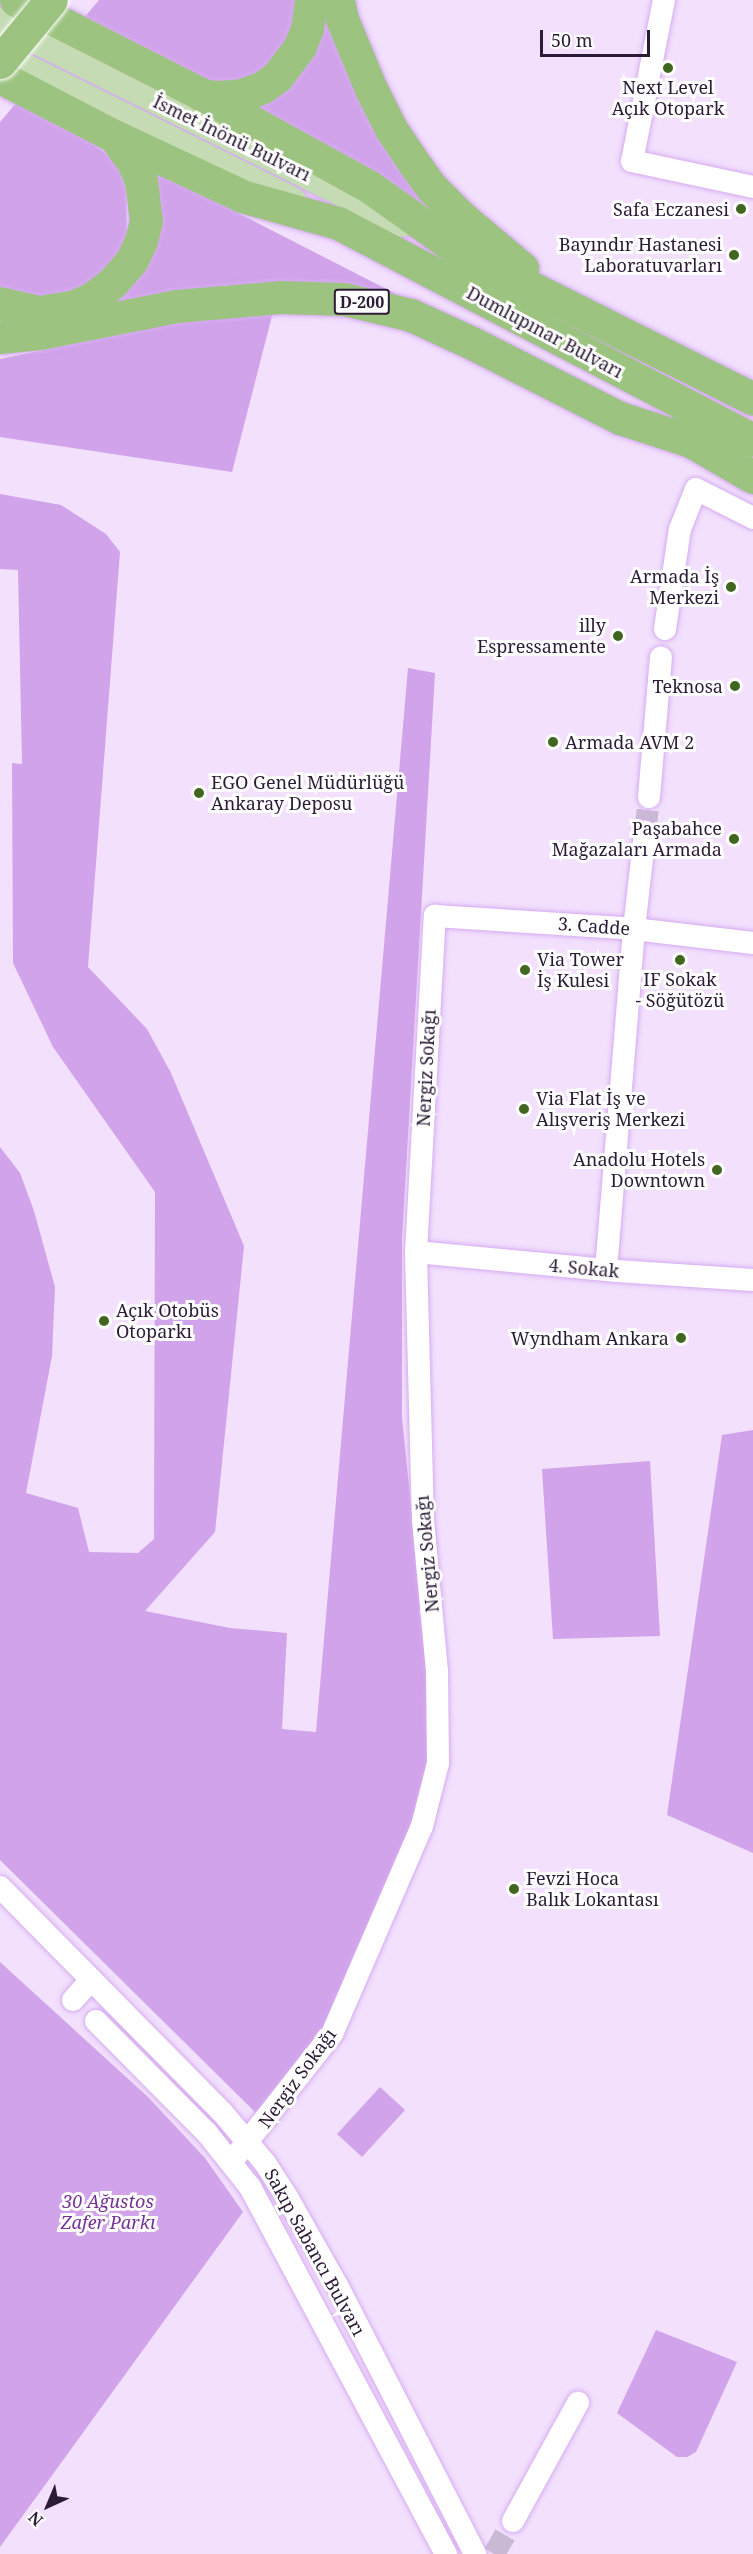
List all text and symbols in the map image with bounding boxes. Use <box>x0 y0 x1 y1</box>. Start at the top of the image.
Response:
scale bar <box>543 18 652 56</box>
text: 50 m <box>551 28 593 52</box>
marker: Next Level Açık Otopark <box>661 61 675 75</box>
place label: Next Level Açık Otopark <box>612 77 724 119</box>
street label: İsmet İnönü Bulvarı <box>150 91 314 185</box>
place label: Safa Eczanesi <box>613 198 729 220</box>
marker: Safa Eczanesi <box>734 202 748 216</box>
place label: Bayındır Hastanesi Laboratuvarları <box>559 234 722 276</box>
marker: Bayındır Hastanesi Laboratuvarları <box>727 248 741 262</box>
street label: Dumlupınar Bulvarı <box>463 282 627 382</box>
road number: D-200 <box>334 289 391 315</box>
place label: Armada İş Merkezi <box>630 566 719 608</box>
marker: Armada İş Merkezi <box>724 580 738 594</box>
place label: illy Espressamente <box>477 615 606 658</box>
marker: illy Espressamente <box>611 629 625 643</box>
place label: Teknosa <box>652 675 723 697</box>
marker: Teknosa <box>728 679 742 693</box>
place label: Armada AVM 2 <box>565 731 694 753</box>
marker: Armada AVM 2 <box>546 735 560 749</box>
place label: EGO Genel Müdürlüğü Ankaray Deposu <box>211 772 404 814</box>
marker: EGO Genel Müdürlüğü Ankaray Deposu <box>192 786 206 800</box>
place label: Paşabahce Mağazaları Armada <box>552 818 722 860</box>
marker: Paşabahce Mağazaları Armada <box>727 832 741 846</box>
street label: 3. Cadde <box>557 913 631 939</box>
place label: Via Tower İş Kulesi <box>537 949 624 992</box>
marker: IF Sokak - Söğütözü <box>673 953 687 967</box>
marker: Via Tower İş Kulesi <box>518 963 532 977</box>
place label: IF Sokak - Söğütözü <box>636 969 724 1012</box>
street label: Nergiz Sokağı <box>412 1009 440 1127</box>
place label: Via Flat İş ve Alışveriş Merkezi <box>536 1088 685 1130</box>
marker: Via Flat İş ve Alışveriş Merkezi <box>517 1102 531 1116</box>
place label: Anadolu Hotels Downtown <box>573 1149 705 1192</box>
marker: Anadolu Hotels Downtown <box>710 1163 724 1177</box>
street label: 4. Sokak <box>548 1254 620 1282</box>
place label: Açık Otobüs Otoparkı <box>116 1300 219 1342</box>
marker: Açık Otobüs Otoparkı <box>97 1314 111 1328</box>
place label: Wyndham Ankara <box>511 1327 669 1349</box>
marker: Wyndham Ankara <box>674 1331 688 1345</box>
street label: Nergiz Sokağı <box>411 1495 443 1613</box>
place label: Fevzi Hoca Balık Lokantası <box>526 1868 659 1910</box>
marker: Fevzi Hoca Balık Lokantası <box>507 1882 521 1896</box>
street label: Nergiz Sokağı <box>254 2024 340 2132</box>
street label: Sakıp Sabancı Bulvarı <box>260 2165 370 2339</box>
park label: 30 Ağustos Zafer Parkı <box>61 2191 155 2234</box>
north arrow <box>18 2476 78 2536</box>
text: N <box>23 2507 48 2531</box>

